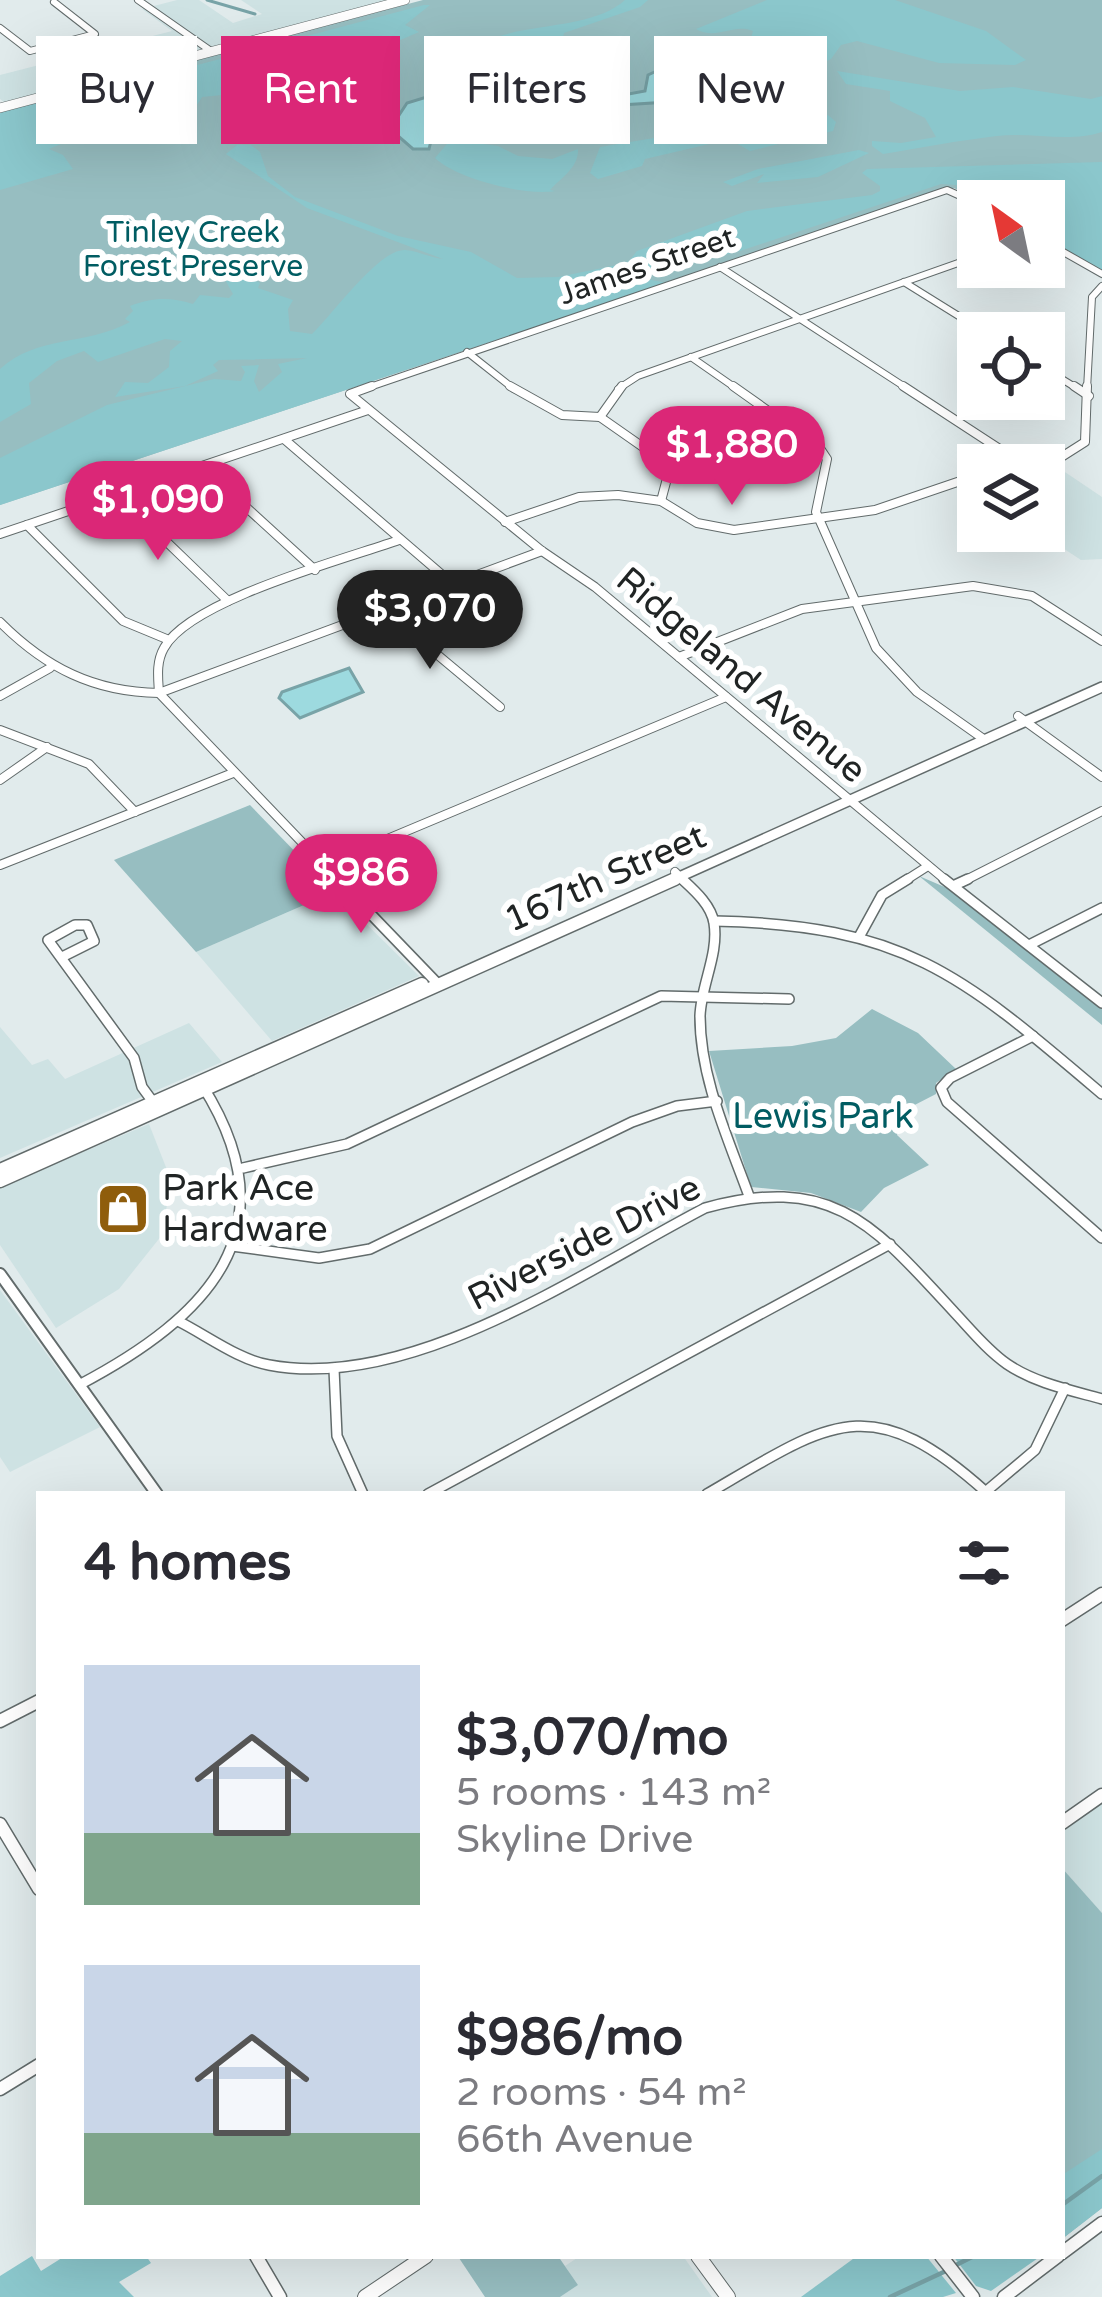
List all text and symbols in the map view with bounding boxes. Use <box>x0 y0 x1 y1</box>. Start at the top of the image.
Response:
chip: Buy <box>36 36 197 144</box>
chip: Rent <box>221 36 400 144</box>
chip: Filters <box>424 36 630 144</box>
chip: New <box>654 36 827 144</box>
north arrow <box>957 180 1065 288</box>
map controls <box>957 180 1065 552</box>
park label: Tinley Creek Forest Preserve <box>83 214 303 285</box>
street label: James Street <box>554 219 740 313</box>
button: locate <box>957 312 1065 420</box>
pin: $1,880 <box>634 406 830 508</box>
text: $1,880 <box>666 421 798 468</box>
button: layers <box>957 444 1065 552</box>
pin: $1,090 <box>60 461 256 563</box>
text: $1,090 <box>92 476 224 523</box>
street label: Ridgeland Avenue <box>608 558 874 792</box>
pin: $3,070 <box>332 570 528 672</box>
text: $3,070 <box>364 585 496 632</box>
street label: 167th Street <box>498 814 712 942</box>
pin: $986 <box>290 834 432 936</box>
text: $986 <box>312 849 410 896</box>
park label: Lewis Park <box>732 1095 914 1138</box>
street label: Riverside Drive <box>461 1166 707 1320</box>
place label: Park Ace Hardware <box>162 1167 328 1251</box>
shop icon: Park Ace Hardware <box>95 1181 151 1237</box>
icon: filters <box>951 1530 1017 1596</box>
text: 4 homes <box>84 1532 292 1594</box>
text: $3,070/mo <box>456 1707 728 1769</box>
icon: home <box>180 1713 324 1857</box>
text: 5 rooms · 143 m² <box>456 1769 771 1816</box>
text: Skyline Drive <box>456 1816 693 1863</box>
text: $986/mo <box>456 2007 683 2069</box>
icon: home <box>180 2013 324 2157</box>
text: 2 rooms · 54 m² <box>456 2069 747 2116</box>
text: 66th Avenue <box>456 2116 693 2163</box>

